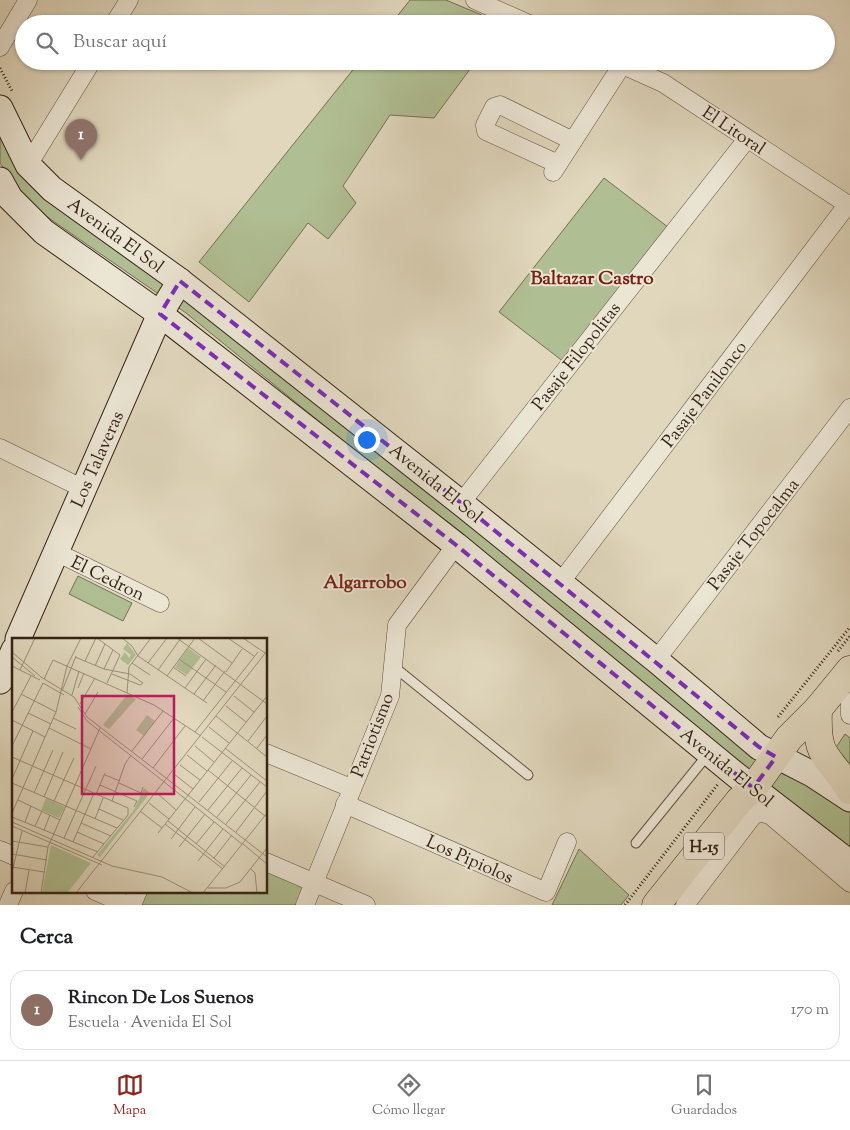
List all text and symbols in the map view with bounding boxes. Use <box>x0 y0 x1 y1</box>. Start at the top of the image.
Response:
search box <box>15 15 835 70</box>
icon: search <box>33 29 61 57</box>
text: Buscar aquí <box>73 29 167 56</box>
street label: El Litoral <box>696 101 770 162</box>
pin: 1 <box>65 119 97 160</box>
street label: Avenida El Sol <box>61 193 169 281</box>
district label: Baltazar Castro <box>530 266 654 293</box>
street label: Pasaje Filopolitas <box>527 298 628 417</box>
street label: Pasaje Panilonco <box>657 336 754 454</box>
street label: Los Talaveras <box>66 407 132 512</box>
your location <box>354 427 380 453</box>
street label: Avenida El Sol <box>382 439 487 531</box>
street label: Pasaje Topocalma <box>703 474 807 597</box>
street label: El Cedron <box>66 551 149 609</box>
district label: Algarrobo <box>323 570 407 597</box>
inset map <box>12 638 268 892</box>
street label: Patriotismo <box>346 690 402 782</box>
street label: Avenida El Sol <box>673 723 778 815</box>
street label: Los Pipiolos <box>421 830 517 892</box>
road number: H-15 <box>684 832 724 859</box>
text: Cerca <box>20 923 73 953</box>
text: Rincon De Los Suenos <box>68 985 254 1012</box>
text: 1 <box>34 999 40 1022</box>
text: 170 m <box>791 999 829 1022</box>
text: Escuela · Avenida El Sol <box>68 1012 232 1035</box>
tab: Mapa <box>113 1071 146 1121</box>
tab: Cómo llegar <box>372 1071 445 1121</box>
tab: Guardados <box>671 1071 737 1121</box>

